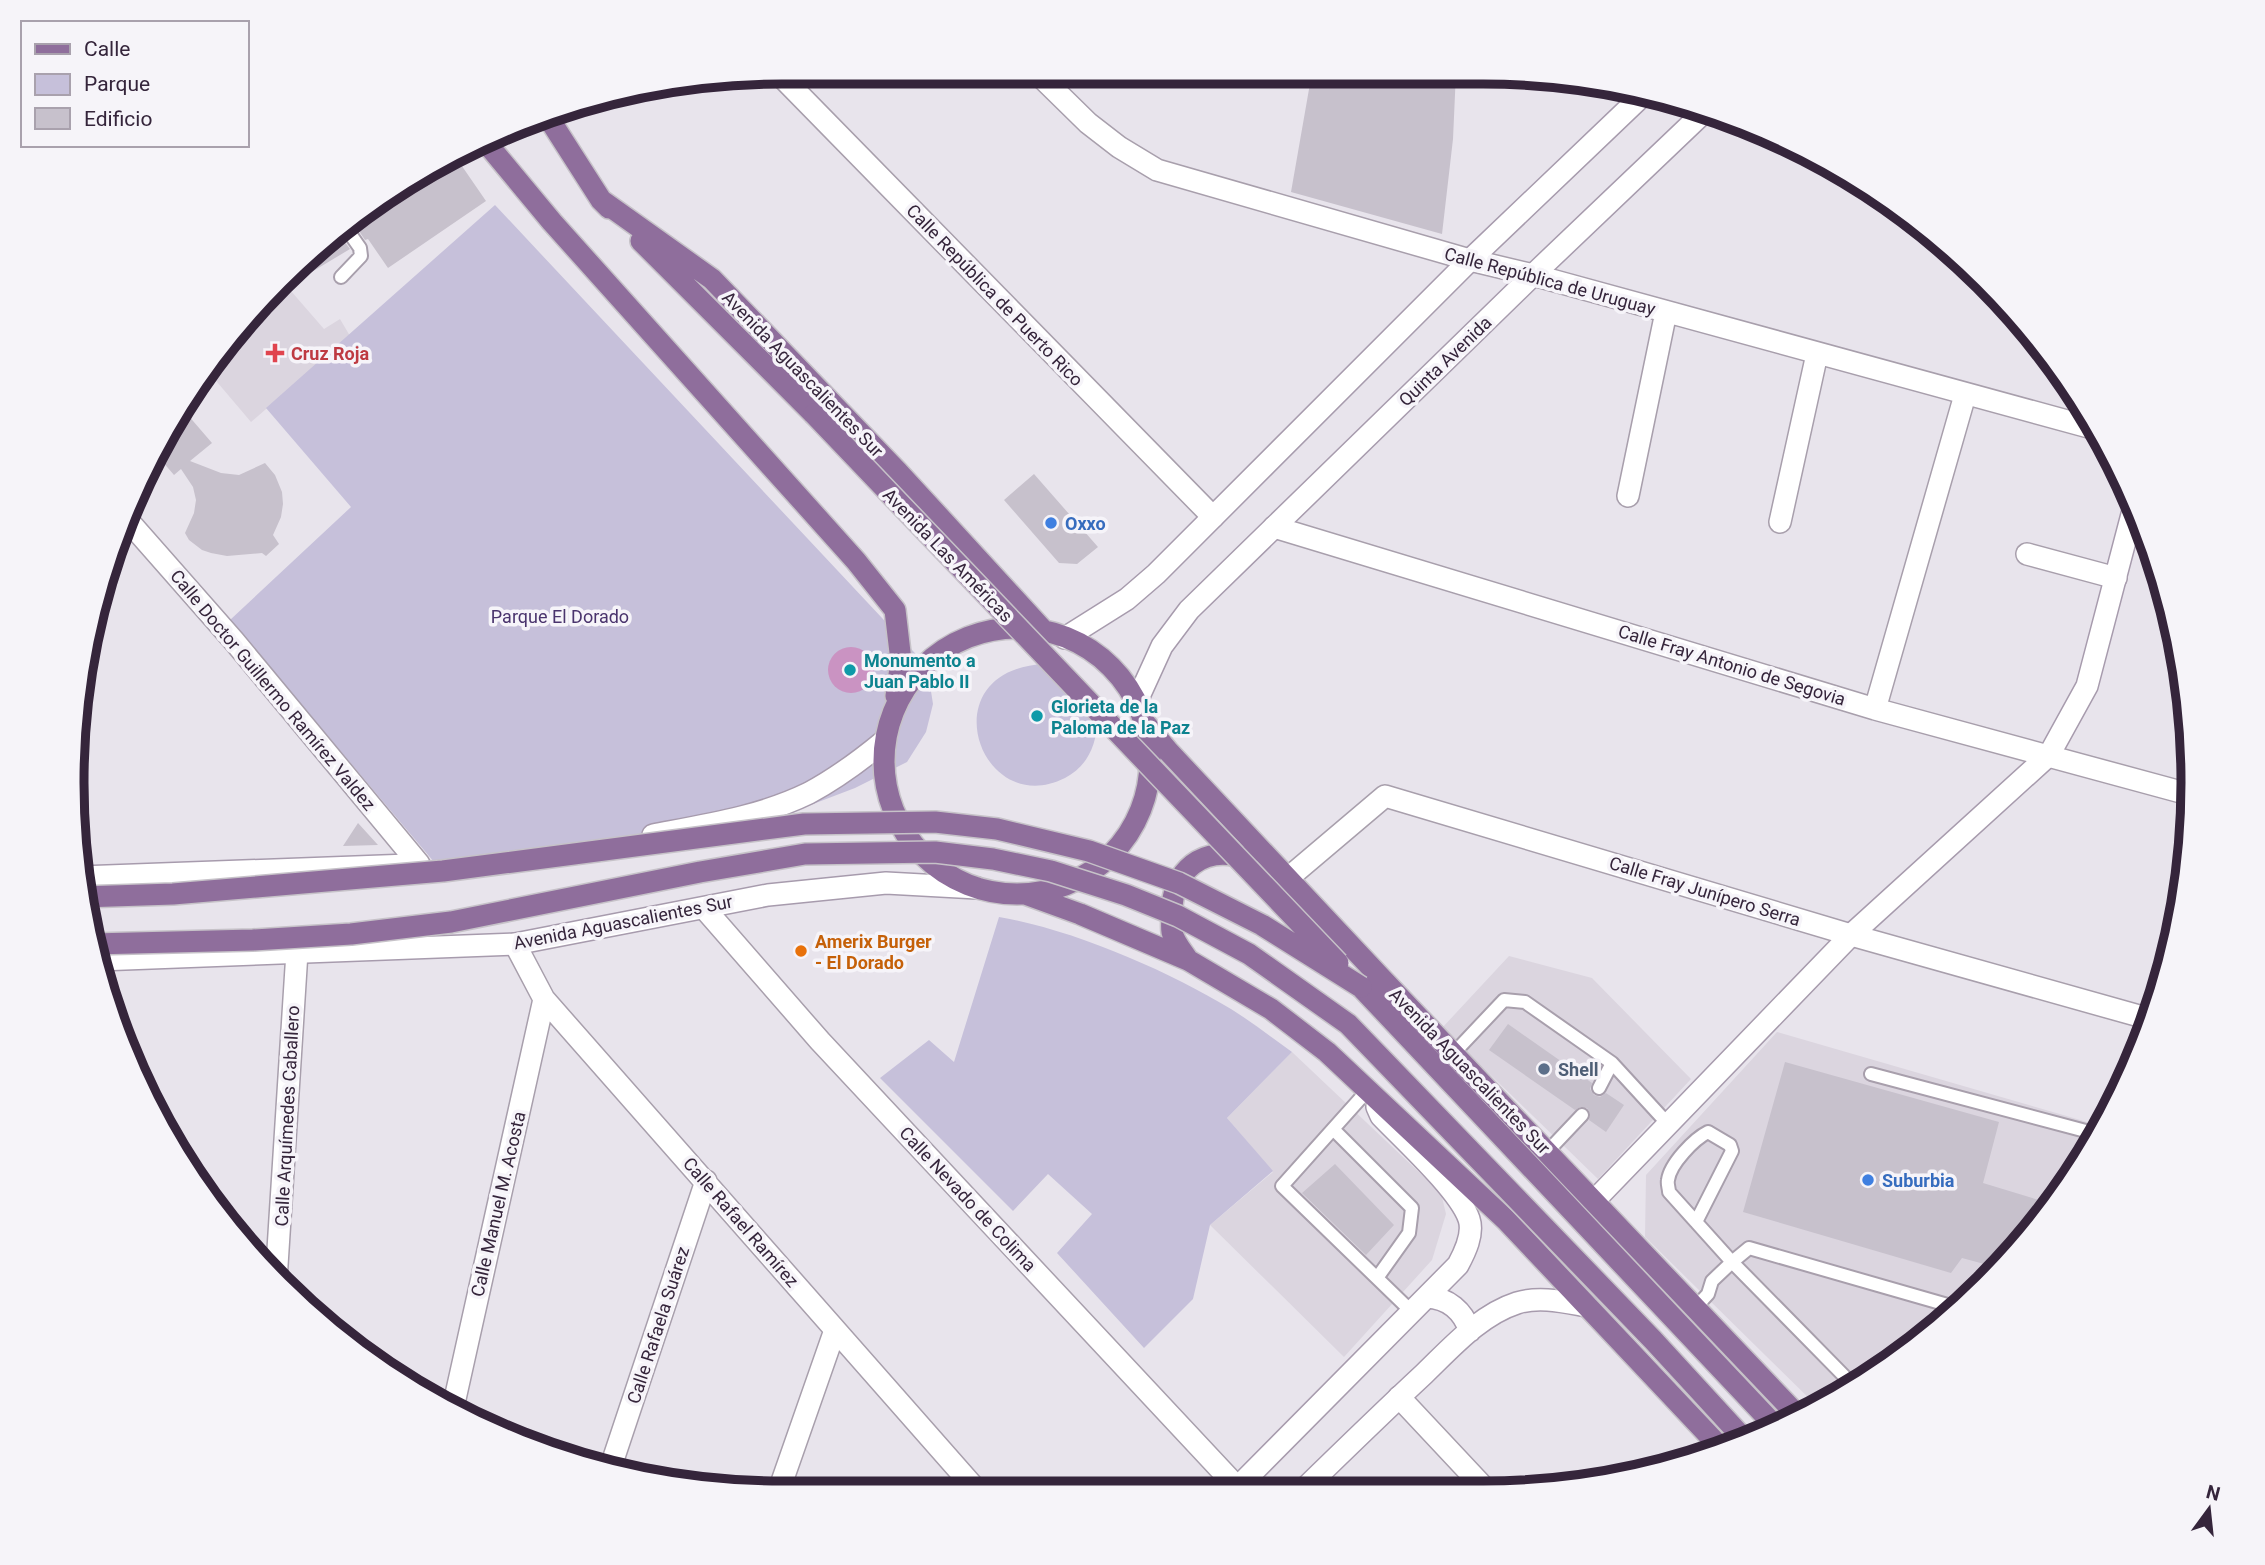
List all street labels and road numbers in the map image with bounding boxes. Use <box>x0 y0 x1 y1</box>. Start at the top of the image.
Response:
street label: Calle República de Puerto Rico <box>902 200 1088 390</box>
street label: Calle República de Uruguay <box>1442 243 1658 319</box>
street label: Avenida Aguascalientes Sur <box>718 287 888 461</box>
street label: Quinta Avenida <box>1394 312 1496 410</box>
street label: Avenida Las Américas <box>879 484 1017 626</box>
street label: Calle Doctor Guillermo Ramírez Valdez <box>166 565 380 815</box>
street label: Calle Fray Antonio de Segovia <box>1616 620 1848 710</box>
street label: Calle Fray Junípero Serra <box>1607 852 1803 930</box>
street label: Avenida Aguascalientes Sur <box>512 890 734 954</box>
street label: Avenida Aguascalientes Sur <box>1385 984 1555 1158</box>
street label: Calle Arquímedes Caballero <box>271 1005 303 1227</box>
street label: Calle Manuel M. Acosta <box>466 1109 530 1299</box>
street label: Calle Nevado de Colima <box>895 1122 1041 1276</box>
street label: Calle Rafael Ramírez <box>679 1153 803 1291</box>
street label: Calle Rafaela Suárez <box>623 1244 693 1406</box>

